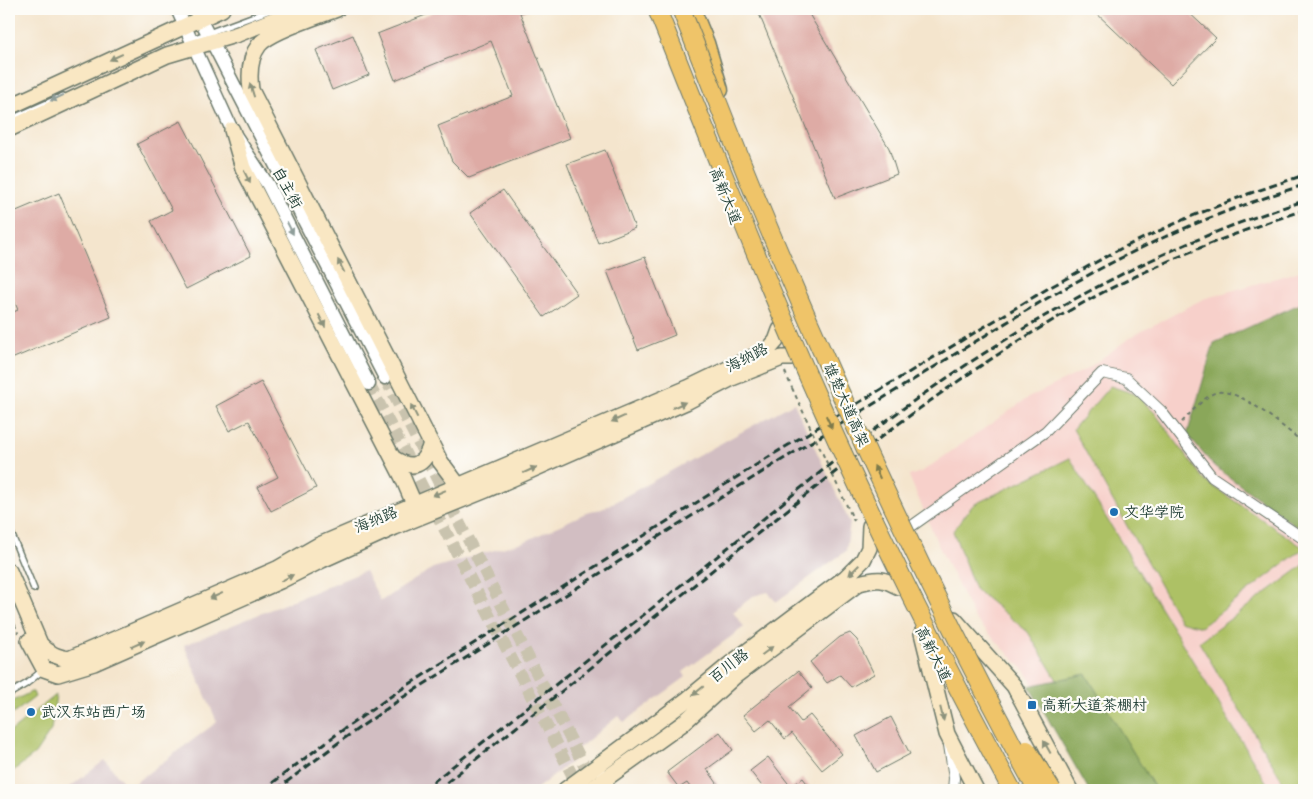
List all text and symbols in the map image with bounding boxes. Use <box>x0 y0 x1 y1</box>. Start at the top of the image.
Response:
one-way arrow <box>109 53 123 61</box>
one-way arrow <box>248 82 256 97</box>
one-way arrow <box>50 95 64 103</box>
street label: 自主街 <box>267 163 307 213</box>
street label: 高新大道 <box>704 164 746 228</box>
one-way arrow <box>243 169 251 184</box>
one-way arrow <box>286 221 294 235</box>
one-way arrow <box>337 259 345 273</box>
one-way arrow <box>318 314 326 328</box>
street label: 海纳路 <box>722 338 772 378</box>
street label: 雄楚大道高架 <box>818 360 874 450</box>
one-way arrow <box>672 400 686 408</box>
one-way arrow <box>410 404 418 418</box>
one-way arrow <box>825 414 834 429</box>
one-way arrow <box>611 415 625 423</box>
one-way arrow <box>872 464 881 479</box>
one-way arrow <box>523 466 537 474</box>
one-way arrow <box>432 490 446 498</box>
street label: 海纳路 <box>351 502 401 538</box>
place label: 文华学院 <box>1124 502 1184 523</box>
marker: 文华学院 <box>1108 506 1120 518</box>
one-way arrow <box>848 564 860 576</box>
one-way arrow <box>280 574 294 582</box>
one-way arrow <box>209 592 223 600</box>
street label: 高新大道 <box>910 622 956 686</box>
one-way arrow <box>131 639 145 647</box>
street label: 百川路 <box>705 644 753 688</box>
one-way arrow <box>760 646 773 657</box>
one-way arrow <box>692 685 704 696</box>
place label: 高新大道茶棚村 <box>1042 695 1147 716</box>
marker: 高新大道茶棚村 <box>1026 699 1038 711</box>
place label: 武汉东站西广场 <box>41 702 146 723</box>
marker: 武汉东站西广场 <box>25 706 37 718</box>
one-way arrow <box>938 707 946 722</box>
one-way arrow <box>1043 740 1051 755</box>

